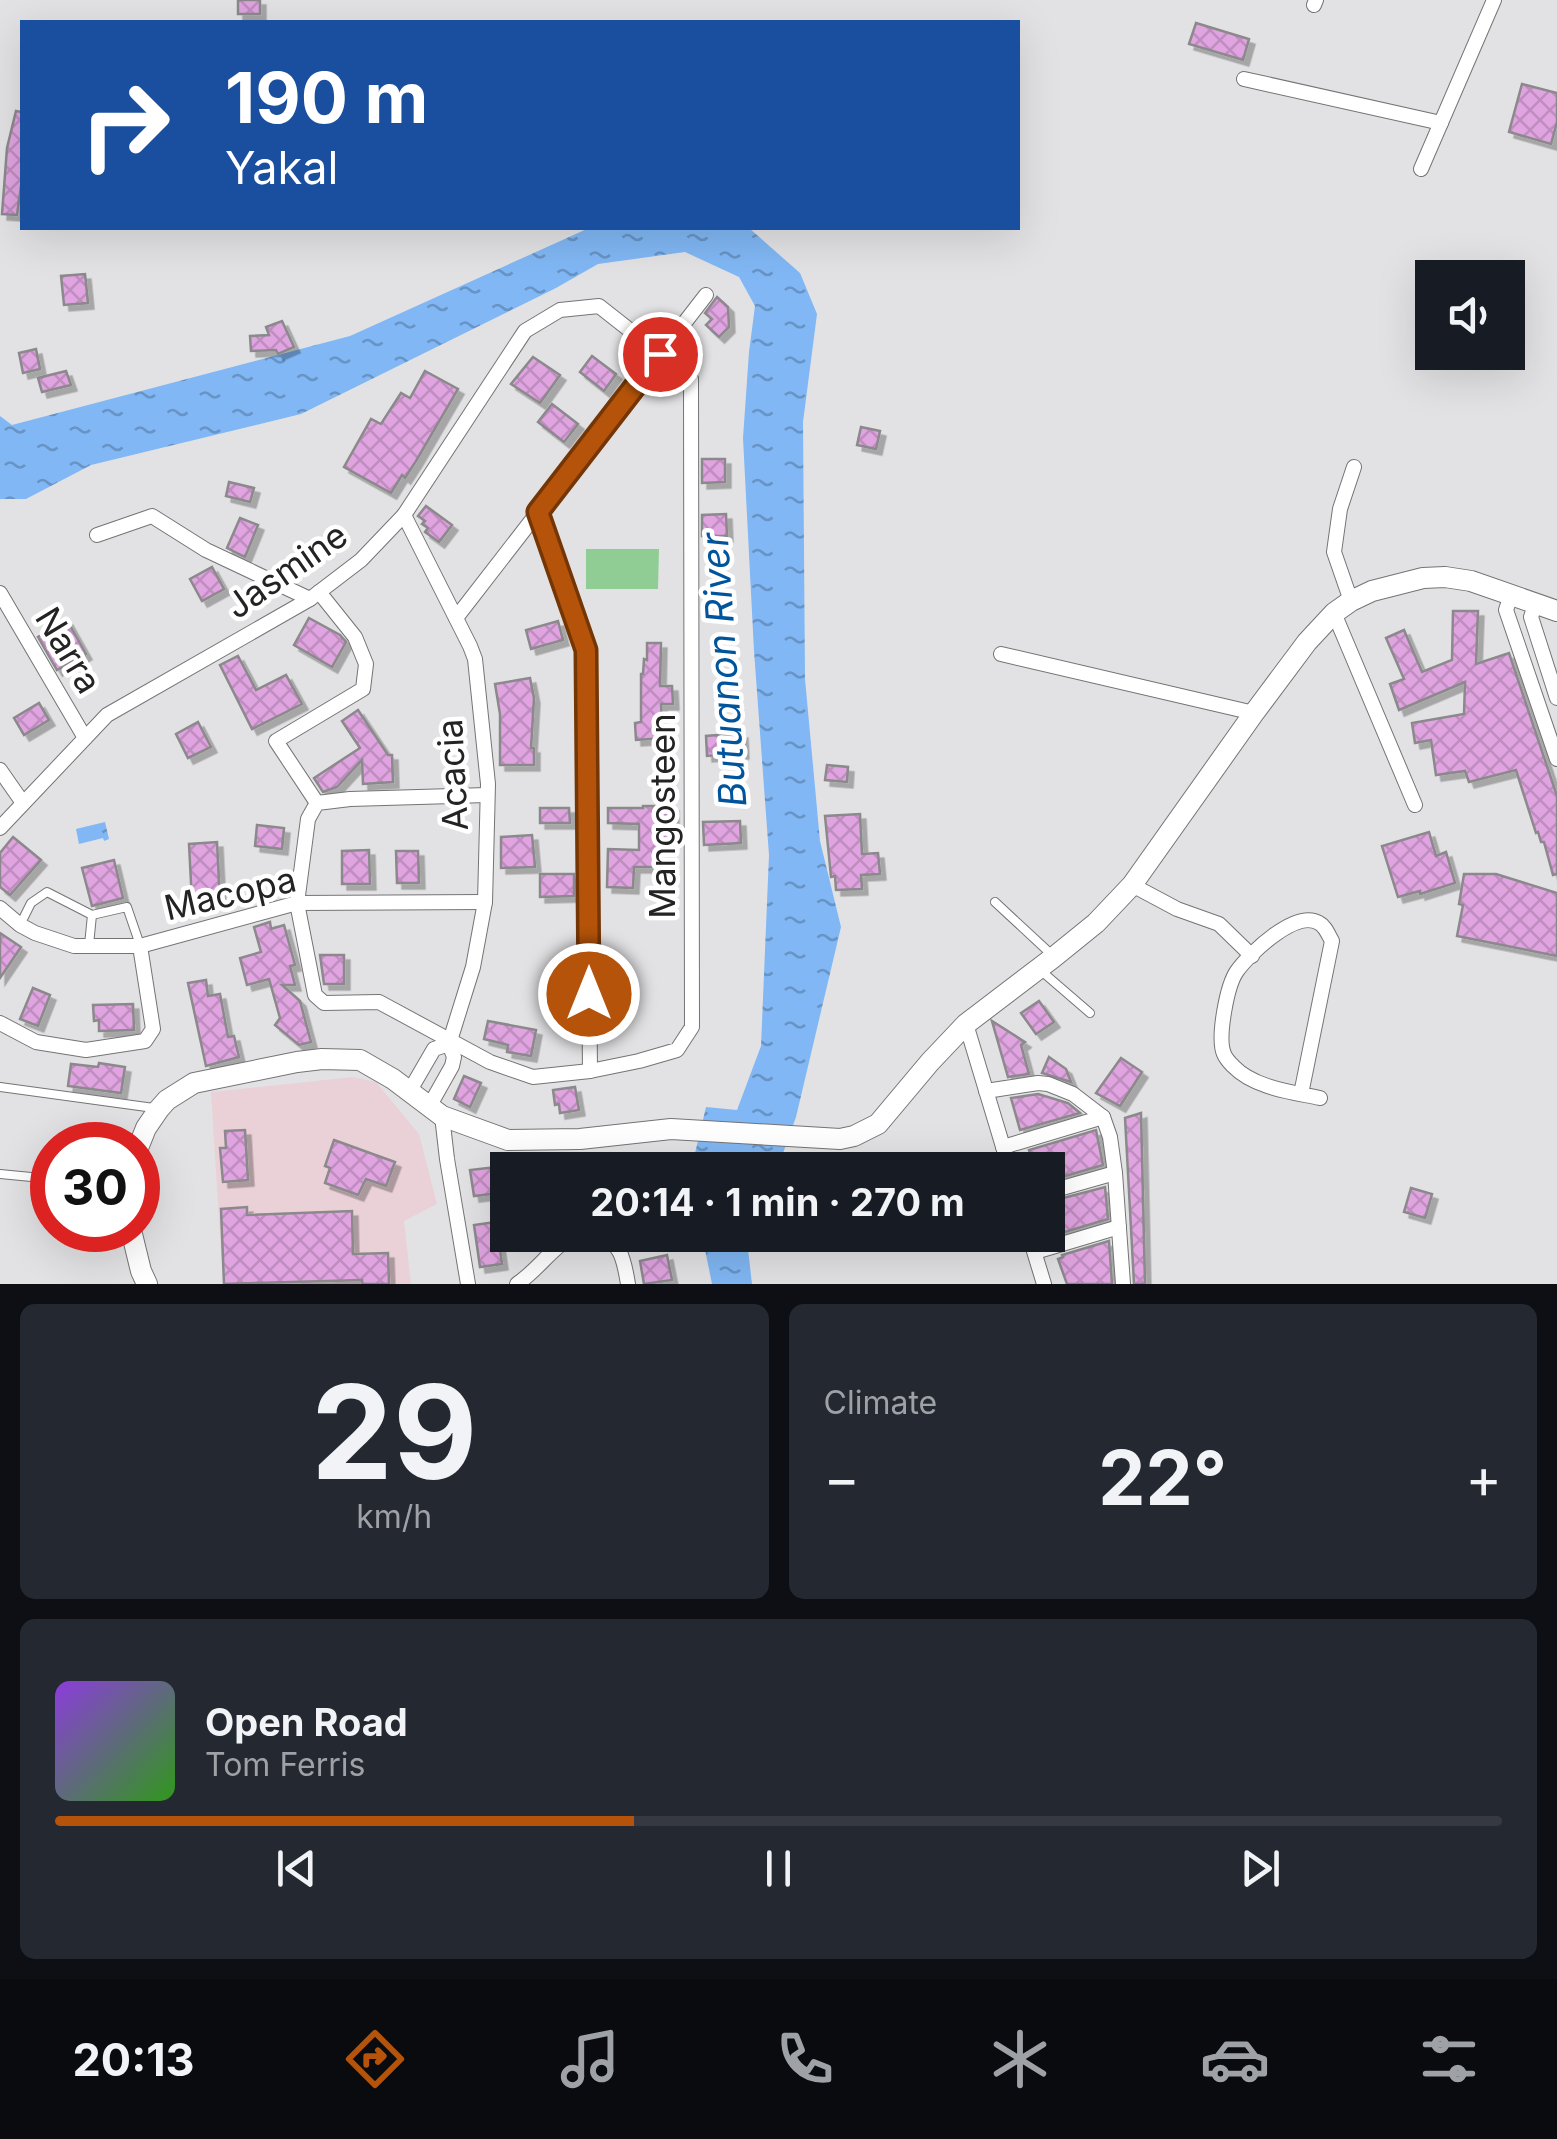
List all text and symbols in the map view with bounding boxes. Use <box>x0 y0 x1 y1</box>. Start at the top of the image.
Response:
text: 190 m <box>225 55 428 140</box>
icon: right <box>60 60 190 190</box>
text: Yakal <box>225 140 339 195</box>
map controls <box>1415 260 1525 370</box>
button: sound <box>1415 260 1525 370</box>
pin <box>618 312 703 397</box>
icon: arrive <box>633 327 688 382</box>
street label: Jasmine <box>217 513 355 627</box>
water label: Butuanon River <box>690 530 756 809</box>
street label: Narra <box>27 600 111 700</box>
street label: Mangosteen <box>641 713 683 919</box>
street label: Acacia <box>428 718 476 832</box>
street label: Macopa <box>160 858 300 928</box>
position arrow <box>537 942 641 1046</box>
speed limit sign: 30 <box>30 1122 160 1252</box>
text: 20:14 · 1 min · 270 m <box>590 1179 965 1225</box>
text: 29 <box>311 1353 477 1510</box>
text: Climate <box>824 1383 937 1422</box>
text: 22° <box>1098 1432 1227 1523</box>
text: − <box>824 1445 860 1511</box>
text: + <box>1466 1445 1502 1511</box>
text: km/h <box>356 1497 432 1536</box>
text: Open Road <box>205 1699 408 1745</box>
text: Tom Ferris <box>205 1745 365 1784</box>
icon: previous <box>269 1841 324 1896</box>
icon: pause <box>751 1841 806 1896</box>
icon: next <box>1233 1841 1288 1896</box>
icon: directions <box>340 2024 410 2094</box>
icon: music <box>555 2024 625 2094</box>
icon: phone <box>770 2024 840 2094</box>
icon: climate <box>985 2024 1055 2094</box>
icon: car <box>1200 2024 1270 2094</box>
icon: filters <box>1414 2024 1484 2094</box>
text: 20:13 <box>72 2032 195 2087</box>

